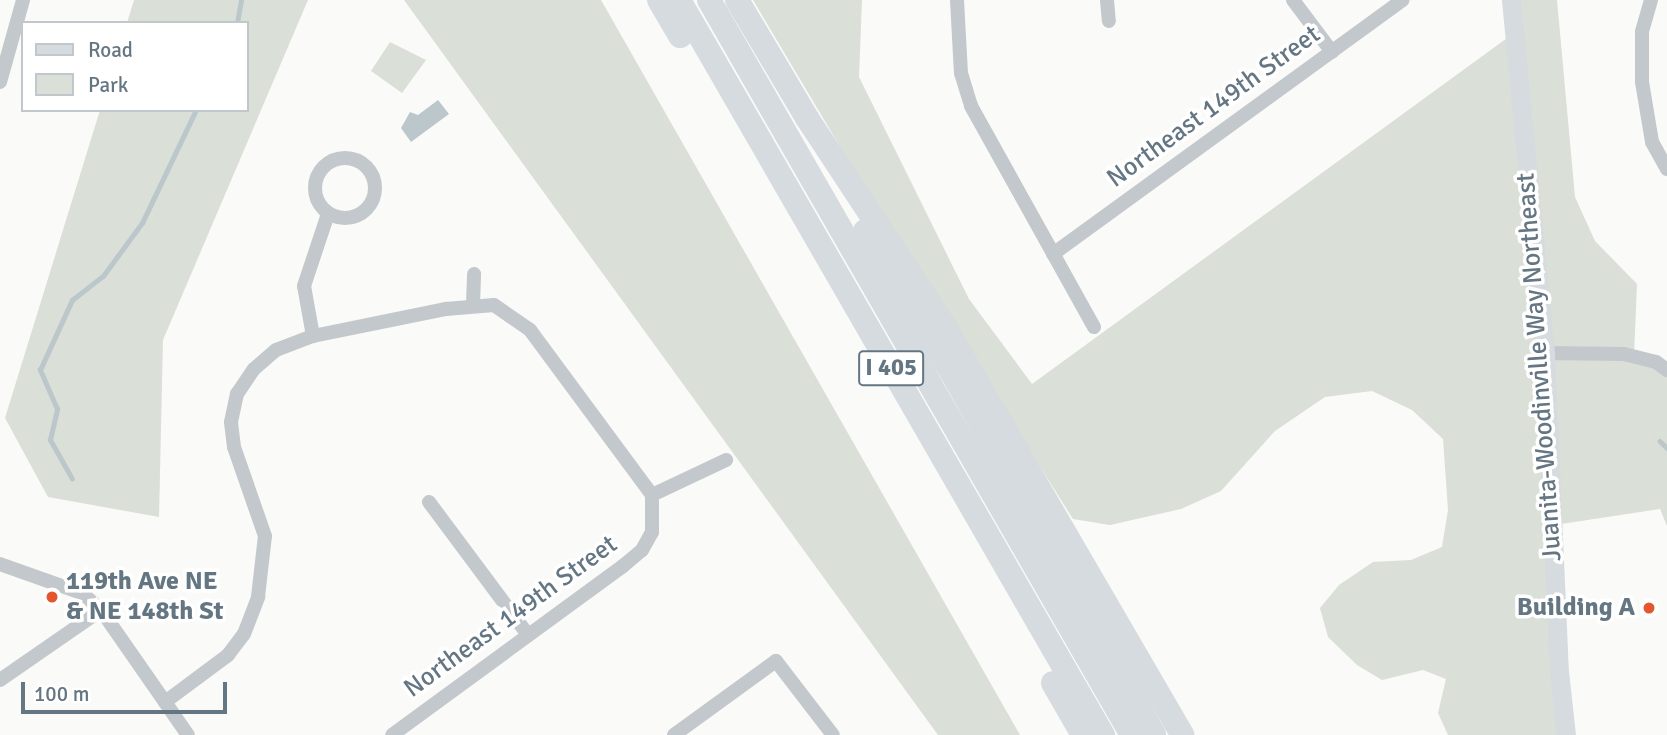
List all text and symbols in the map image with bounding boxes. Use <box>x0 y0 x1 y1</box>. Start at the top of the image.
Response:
street label: Northeast 149th Street <box>1101 19 1327 195</box>
legend <box>21 21 248 112</box>
text: Road <box>88 37 133 63</box>
text: Park <box>88 72 128 98</box>
street label: Juanita-Woodinville Way Northeast <box>1511 172 1569 562</box>
road number: I 405 <box>858 348 924 388</box>
street label: Northeast 149th Street <box>398 529 624 705</box>
place label: 119th Ave NE & NE 148th St <box>66 566 223 628</box>
marker: 119th Ave NE & NE 148th St <box>44 589 60 605</box>
place label: Building A <box>1517 592 1635 624</box>
marker: Building A <box>1641 600 1657 616</box>
scale bar <box>24 668 231 712</box>
text: 100 m <box>34 681 89 707</box>

